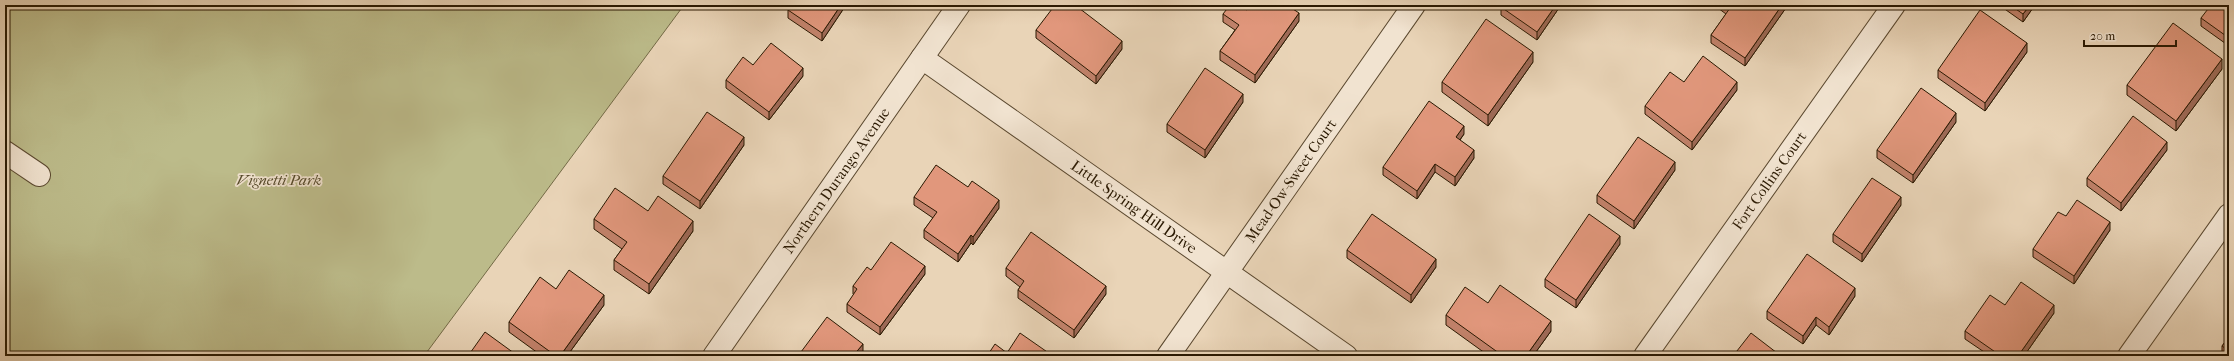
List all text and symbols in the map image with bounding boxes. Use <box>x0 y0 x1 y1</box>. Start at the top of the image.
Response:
scale bar <box>2084 22 2176 48</box>
text: 20 m <box>2090 29 2115 43</box>
street label: Northern Durango Avenue <box>779 104 894 257</box>
street label: Mead-Ow-Sweet Court <box>1241 115 1341 246</box>
street label: Fort Collins Court <box>1728 127 1811 233</box>
street label: Little Spring Hill Drive <box>1067 156 1201 258</box>
park label: Vignetti Park <box>236 171 322 189</box>

